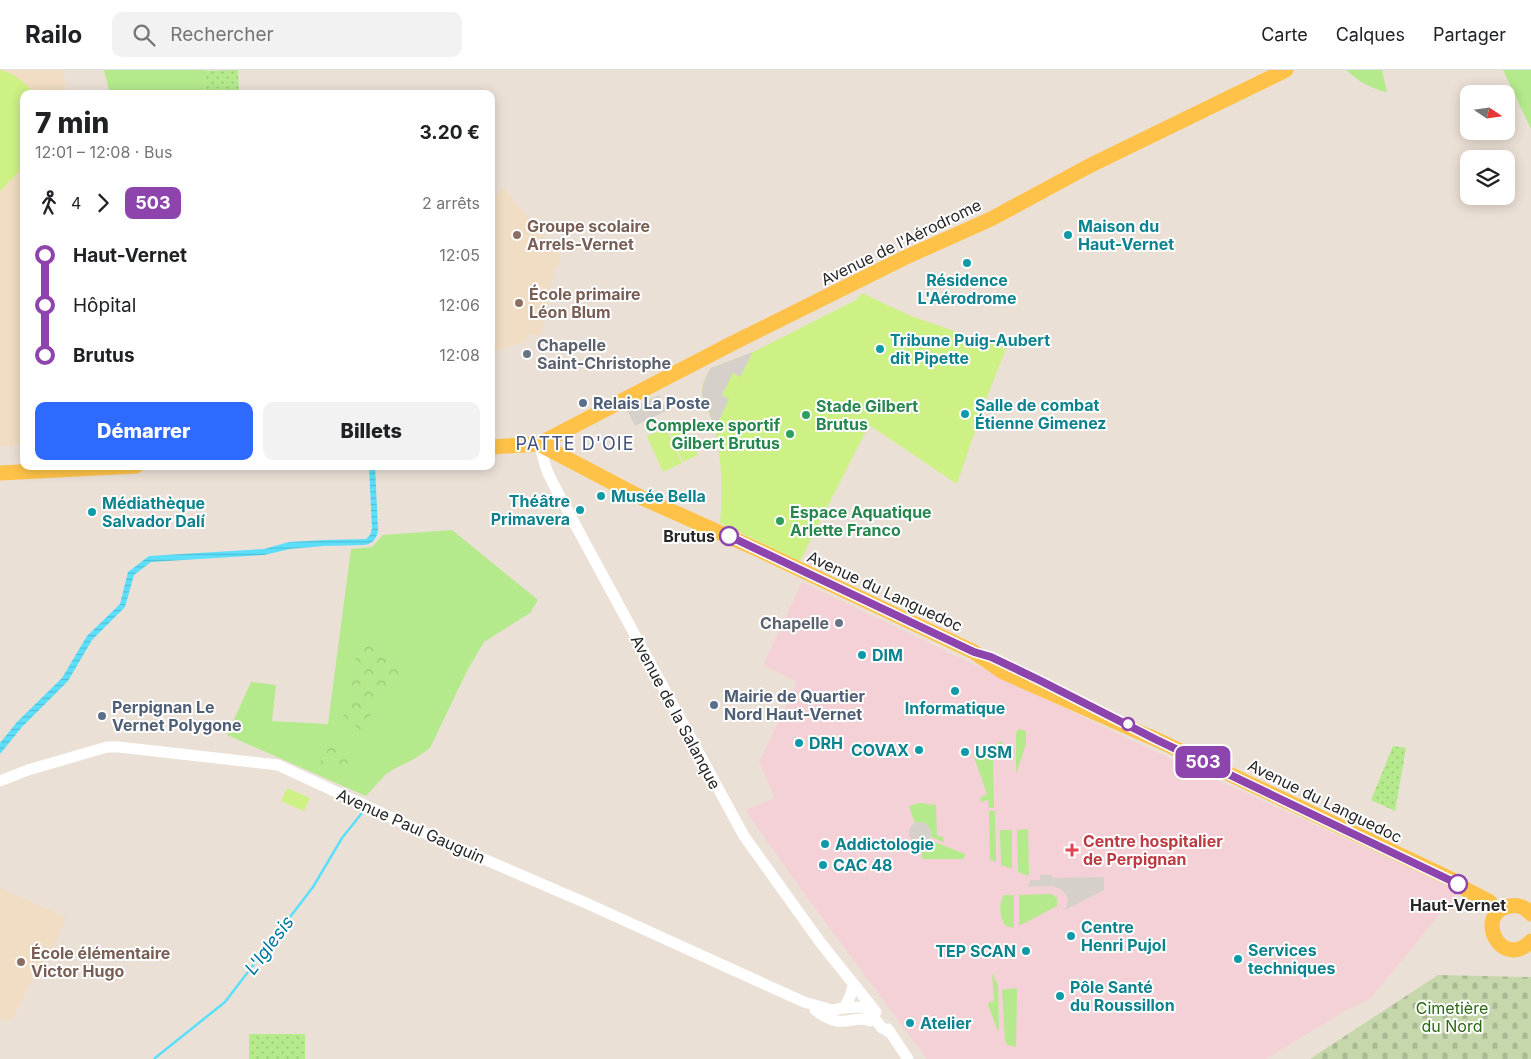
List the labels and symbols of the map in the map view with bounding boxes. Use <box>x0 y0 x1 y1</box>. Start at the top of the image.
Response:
north arrow <box>1460 85 1515 140</box>
street label: Avenue de l'Aérodrome <box>818 194 984 290</box>
place label: Groupe scolaire Arrels-Vernet <box>527 216 650 254</box>
place label: Maison du Haut-Vernet <box>1078 216 1174 254</box>
marker: Groupe scolaire Arrels-Vernet <box>511 229 523 241</box>
marker: Maison du Haut-Vernet <box>1062 229 1074 241</box>
marker: Résidence L'Aérodrome <box>961 257 973 269</box>
place label: Résidence L'Aérodrome <box>918 270 1016 308</box>
place label: École primaire Léon Blum <box>529 284 641 322</box>
marker: École primaire Léon Blum <box>513 297 525 309</box>
place label: Tribune Puig-Aubert dit Pipette <box>890 330 1050 368</box>
place label: Chapelle Saint-Christophe <box>537 335 671 373</box>
marker: Tribune Puig-Aubert dit Pipette <box>874 343 886 355</box>
marker: Chapelle Saint-Christophe <box>521 348 533 360</box>
place label: Relais La Poste <box>593 393 710 413</box>
place label: Salle de combat Étienne Gimenez <box>975 395 1107 433</box>
place label: Stade Gilbert Brutus <box>816 396 918 434</box>
marker: Relais La Poste <box>577 397 589 409</box>
marker: Salle de combat Étienne Gimenez <box>959 408 971 420</box>
marker: Stade Gilbert Brutus <box>800 409 812 421</box>
place label: Complexe sportif Gilbert Brutus <box>646 415 781 453</box>
marker: Complexe sportif Gilbert Brutus <box>784 428 796 440</box>
district label: PATTE D'OIE <box>516 433 634 454</box>
place label: Musée Bella <box>611 486 706 506</box>
marker: Musée Bella <box>595 490 607 502</box>
place label: Théâtre Primavera <box>491 491 570 529</box>
place label: Médiathèque Salvador Dalí <box>102 493 205 531</box>
place label: Espace Aquatique Arlette Franco <box>790 502 932 540</box>
marker: Théâtre Primavera <box>574 504 586 516</box>
marker: Médiathèque Salvador Dalí <box>86 506 98 518</box>
marker: Espace Aquatique Arlette Franco <box>774 515 786 527</box>
place label: Brutus <box>663 526 715 546</box>
marker: Brutus <box>719 526 739 546</box>
street label: Avenue du Languedoc <box>804 546 966 636</box>
place label: Chapelle <box>760 613 829 633</box>
marker: Chapelle <box>833 617 845 629</box>
street label: Avenue de la Salanque <box>627 631 725 793</box>
place label: DIM <box>872 645 903 665</box>
marker: DIM <box>856 649 868 661</box>
marker: Informatique <box>949 685 961 697</box>
place label: Mairie de Quartier Nord Haut-Vernet <box>724 686 865 724</box>
place label: Perpignan Le Vernet Polygone <box>112 697 242 735</box>
place label: Informatique <box>905 698 1005 718</box>
marker: Mairie de Quartier Nord Haut-Vernet <box>708 699 720 711</box>
marker: Perpignan Le Vernet Polygone <box>96 710 108 722</box>
unlabelled marker <box>1121 717 1135 731</box>
place label: DRH <box>809 733 843 753</box>
marker: DRH <box>793 737 805 749</box>
place label: COVAX <box>851 740 909 760</box>
place label: USM <box>975 742 1012 762</box>
marker: COVAX <box>913 744 925 756</box>
marker: USM <box>959 746 971 758</box>
line badge: 503 <box>1174 746 1232 778</box>
street label: Avenue du Languedoc <box>1245 755 1405 847</box>
street label: Avenue Paul Gauguin <box>334 784 488 868</box>
place label: Centre hospitalier de Perpignan <box>1083 831 1223 869</box>
place label: Addictologie <box>835 834 934 854</box>
marker: Addictologie <box>819 838 831 850</box>
marker: Centre hospitalier de Perpignan <box>1065 843 1079 857</box>
place label: CAC 48 <box>833 855 893 875</box>
marker: CAC 48 <box>817 859 829 871</box>
marker: Haut-Vernet <box>1448 874 1468 894</box>
place label: Haut-Vernet <box>1410 895 1506 915</box>
water label: L'Iglesis <box>240 912 298 978</box>
place label: Centre Henri Pujol <box>1081 917 1166 955</box>
marker: Centre Henri Pujol <box>1065 930 1077 942</box>
place label: Services techniques <box>1248 940 1335 978</box>
place label: TEP SCAN <box>935 941 1016 961</box>
place label: École élémentaire Victor Hugo <box>31 943 170 981</box>
marker: TEP SCAN <box>1020 945 1032 957</box>
marker: Services techniques <box>1232 953 1244 965</box>
marker: École élémentaire Victor Hugo <box>15 956 27 968</box>
place label: Pôle Santé du Roussillon <box>1070 977 1175 1015</box>
marker: Pôle Santé du Roussillon <box>1054 990 1066 1002</box>
park label: Cimetière du Nord <box>1416 998 1488 1036</box>
place label: Atelier <box>920 1013 972 1033</box>
marker: Atelier <box>904 1017 916 1029</box>

